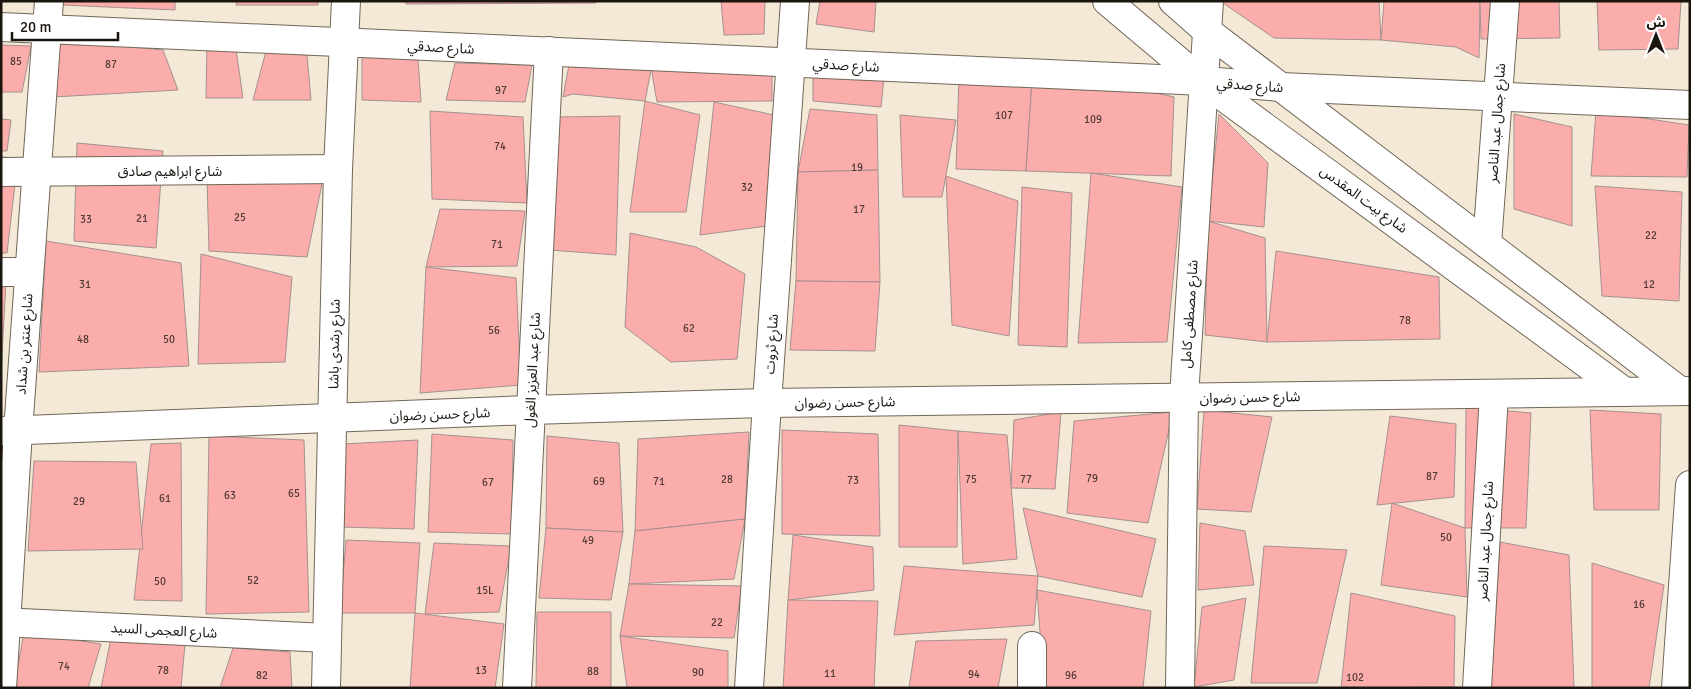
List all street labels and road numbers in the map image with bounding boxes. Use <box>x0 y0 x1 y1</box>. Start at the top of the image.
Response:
street label: شارع صدقي <box>407 37 475 60</box>
street label: شارع صدقي <box>812 55 880 78</box>
street label: شارع جمال عبد الناصر <box>1484 63 1511 185</box>
street label: شارع صدقي <box>1216 75 1284 99</box>
street label: شارع بيت المقدس <box>1315 162 1411 239</box>
street label: شارع ابراهيم صادق <box>118 163 222 182</box>
street label: شارع مصطفى كامل <box>1177 259 1204 369</box>
street label: شارع عنتر بن شداد <box>12 293 39 395</box>
street label: شارع رشدى باشا <box>325 299 346 389</box>
street label: شارع عبد العزيز الغول <box>521 312 546 428</box>
street label: شارع ثروت <box>761 313 784 375</box>
street label: شارع حسن رضوان <box>1200 388 1301 409</box>
street label: شارع حسن رضوان <box>795 393 896 414</box>
street label: شارع حسن رضوان <box>389 404 491 427</box>
street label: شارع جمال عبد الناصر <box>1474 481 1499 602</box>
street label: شارع العجمى السيد <box>110 619 218 644</box>

